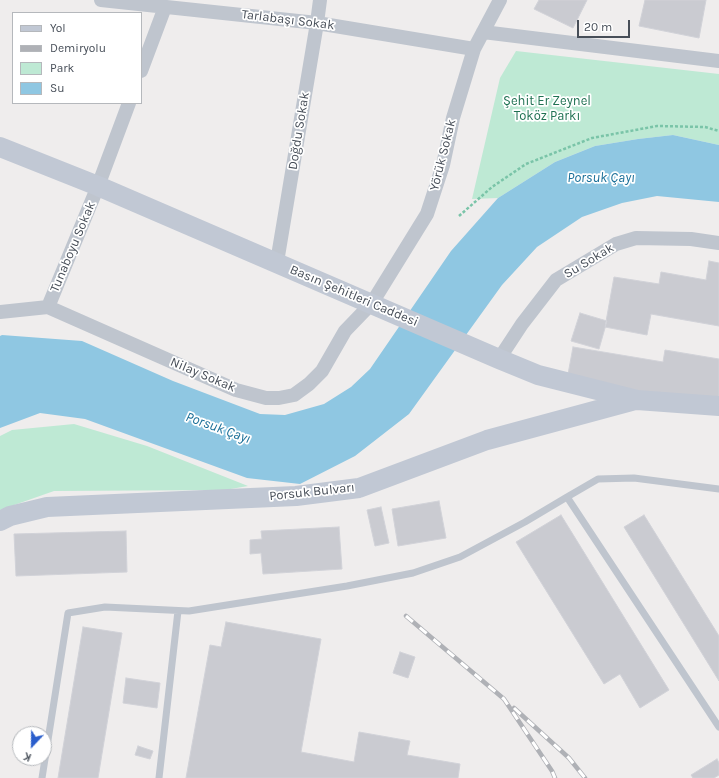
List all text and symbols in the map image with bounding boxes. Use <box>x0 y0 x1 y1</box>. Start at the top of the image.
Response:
street label: Tarlabaşı Sokak <box>241 7 335 33</box>
legend <box>12 12 142 104</box>
scale bar <box>579 12 632 38</box>
text: 20 m <box>584 20 612 34</box>
text: Yol <box>50 21 66 35</box>
text: Demiryolu <box>50 41 106 55</box>
text: Park <box>50 61 74 75</box>
text: Su <box>50 81 65 95</box>
street label: Doğdu Sokak <box>285 91 313 171</box>
park label: Şehit Er Zeynel Toköz Parkı <box>503 93 591 124</box>
street label: Yörük Sokak <box>427 118 459 192</box>
water label: Porsuk Çayı <box>567 170 635 186</box>
street label: Tunaboyu Sokak <box>47 199 99 295</box>
street label: Su Sokak <box>561 240 617 282</box>
street label: Basın Şehitleri Caddesi <box>287 262 421 330</box>
street label: Nilay Sokak <box>168 354 238 396</box>
water label: Porsuk Çayı <box>183 409 253 447</box>
street label: Porsuk Bulvarı <box>268 480 356 504</box>
north arrow <box>12 726 52 766</box>
text: K <box>22 749 33 764</box>

